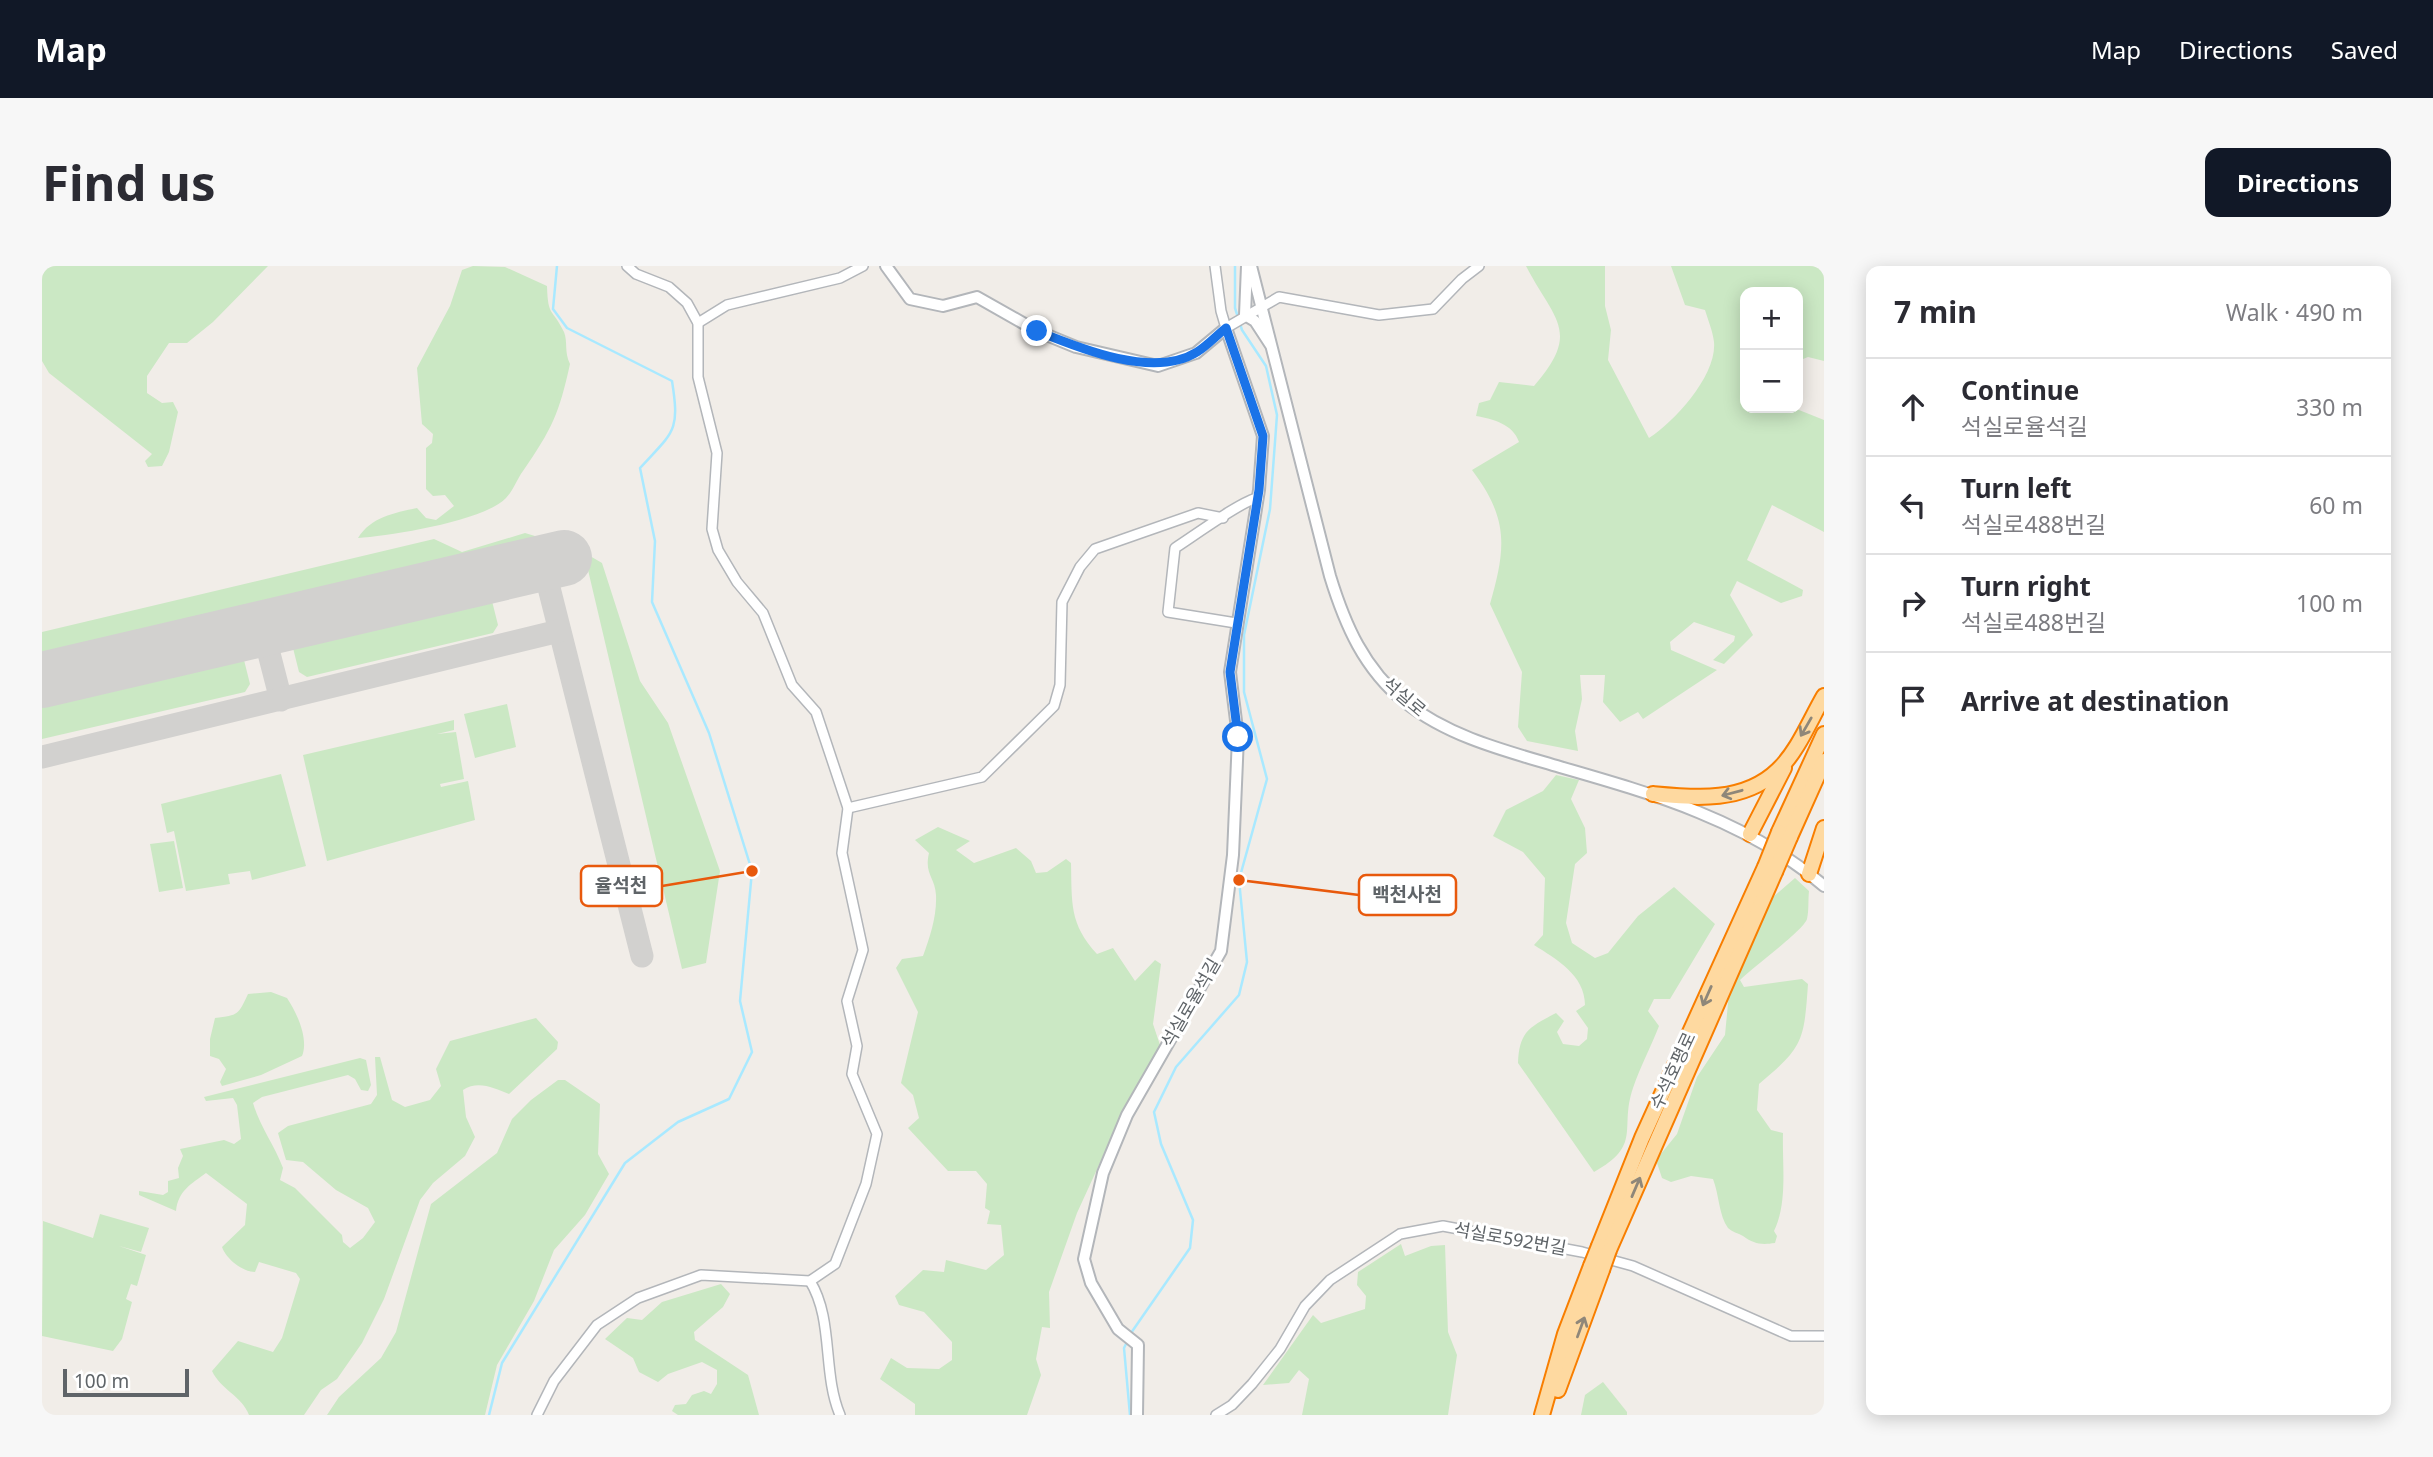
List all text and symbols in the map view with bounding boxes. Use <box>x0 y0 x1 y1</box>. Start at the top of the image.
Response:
text: Map <box>35 27 107 72</box>
text: Map <box>2091 33 2141 66</box>
text: Directions <box>2179 33 2293 66</box>
text: Saved <box>2331 33 2398 66</box>
button: Directions <box>2205 148 2391 217</box>
text: Find us <box>42 149 216 215</box>
map controls <box>1740 287 1803 413</box>
button: + <box>1740 287 1803 350</box>
text: 7 min <box>1894 291 1977 332</box>
text: Walk · 490 m <box>2226 296 2363 328</box>
route end <box>1021 315 1052 346</box>
button: − <box>1740 350 1803 413</box>
text: Continue <box>1961 372 2079 408</box>
icon: ahead <box>1894 388 1932 426</box>
text: 330 m <box>2296 391 2363 423</box>
text: 석실로율석길 <box>1961 410 2088 442</box>
text: Turn left <box>1961 470 2072 506</box>
icon: left <box>1894 486 1932 524</box>
text: 60 m <box>2309 489 2363 521</box>
text: 석실로488번길 <box>1961 508 2106 540</box>
text: Turn right <box>1961 568 2091 604</box>
icon: right <box>1894 584 1932 622</box>
text: 100 m <box>2296 587 2363 619</box>
text: 석실로488번길 <box>1961 606 2106 638</box>
street label: 석실로 <box>1378 671 1431 721</box>
icon: arrive <box>1894 682 1932 720</box>
text: Arrive at destination <box>1961 683 2230 719</box>
one-way arrow <box>1799 716 1813 736</box>
route start <box>1222 721 1253 752</box>
one-way arrow <box>1722 787 1744 800</box>
callout: 율석천 <box>581 866 662 906</box>
text: 율석천 <box>595 872 647 898</box>
callout: 백천사천 <box>1359 875 1456 915</box>
text: 백천사천 <box>1372 881 1442 907</box>
street label: 석실로율석길 <box>1155 953 1225 1052</box>
one-way arrow <box>1700 985 1713 1007</box>
street label: 수석호평로 <box>1644 1028 1700 1113</box>
one-way arrow <box>1630 1177 1643 1199</box>
street label: 석실로592번길 <box>1452 1216 1568 1260</box>
one-way arrow <box>1576 1317 1588 1339</box>
scale bar <box>63 1366 189 1398</box>
text: 100 m <box>74 1368 129 1394</box>

